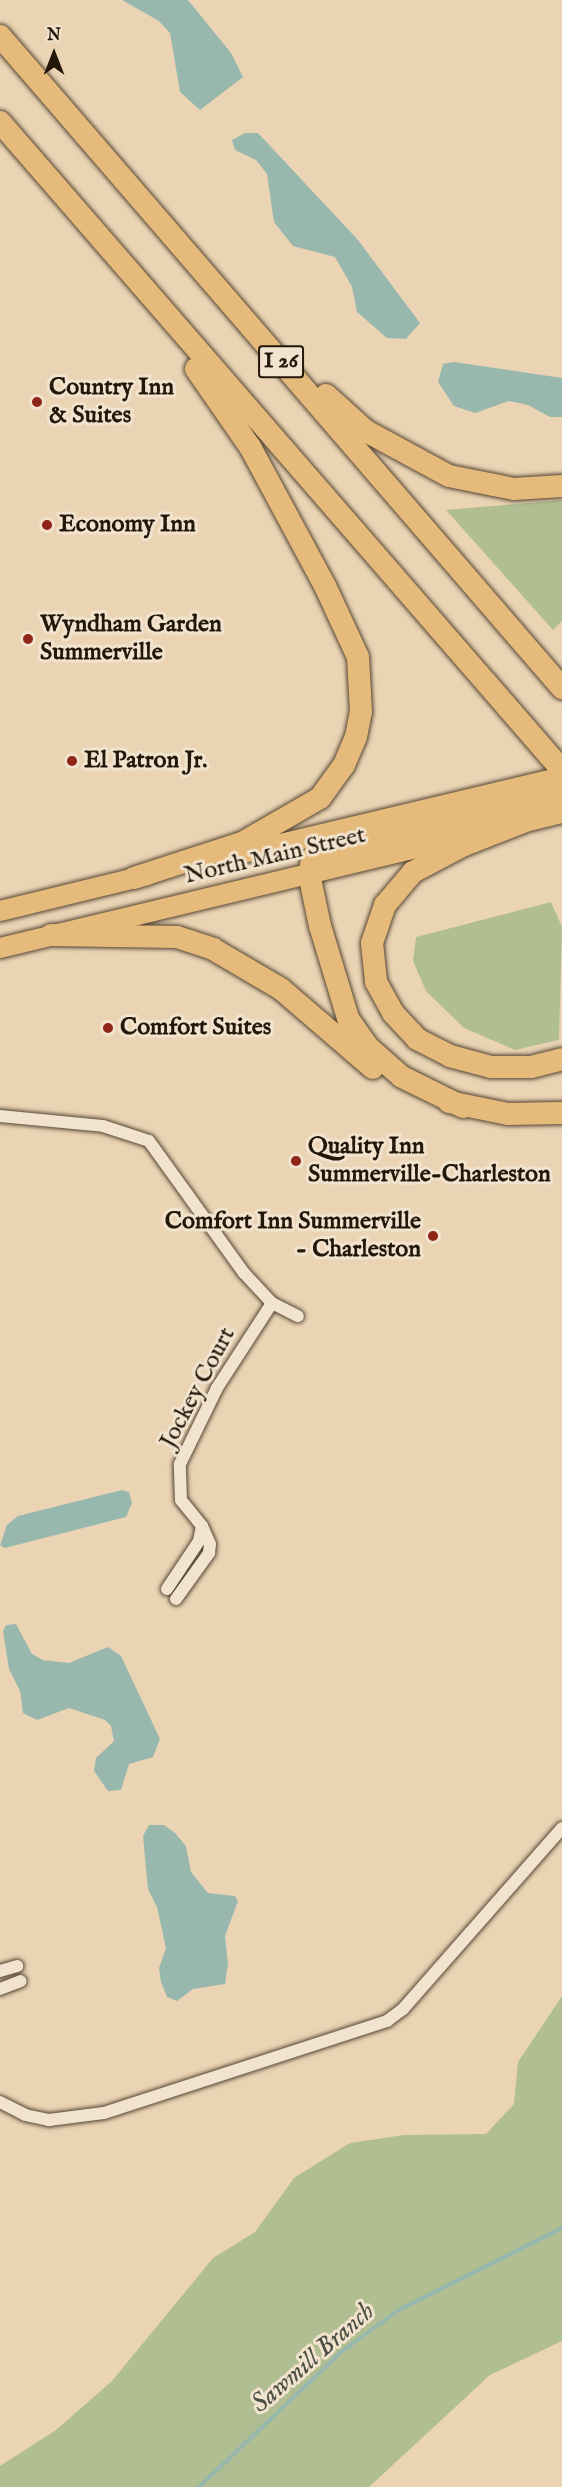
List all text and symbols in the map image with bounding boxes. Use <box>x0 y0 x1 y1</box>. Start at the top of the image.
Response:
north arrow <box>24 24 84 84</box>
text: N <box>47 26 61 46</box>
road number: I 26 <box>257 343 305 381</box>
place label: Country Inn & Suites <box>49 374 174 430</box>
marker: Country Inn & Suites <box>30 395 44 409</box>
place label: Economy Inn <box>59 511 196 539</box>
marker: Economy Inn <box>40 518 54 532</box>
place label: Wyndham Garden Summerville <box>40 611 222 667</box>
marker: Wyndham Garden Summerville <box>21 632 35 646</box>
place label: El Patron Jr. <box>84 747 207 775</box>
marker: El Patron Jr. <box>65 754 79 768</box>
street label: North Main Street <box>182 821 368 891</box>
place label: Comfort Suites <box>120 1014 271 1042</box>
marker: Comfort Suites <box>101 1021 115 1035</box>
place label: Quality Inn Summerville-Charleston <box>308 1133 551 1189</box>
marker: Quality Inn Summerville-Charleston <box>289 1154 303 1168</box>
place label: Comfort Inn Summerville - Charleston <box>165 1208 421 1264</box>
marker: Comfort Inn Summerville - Charleston <box>426 1229 440 1243</box>
street label: Jockey Court <box>154 1323 242 1453</box>
water label: Sawmill Branch <box>245 2296 381 2420</box>

